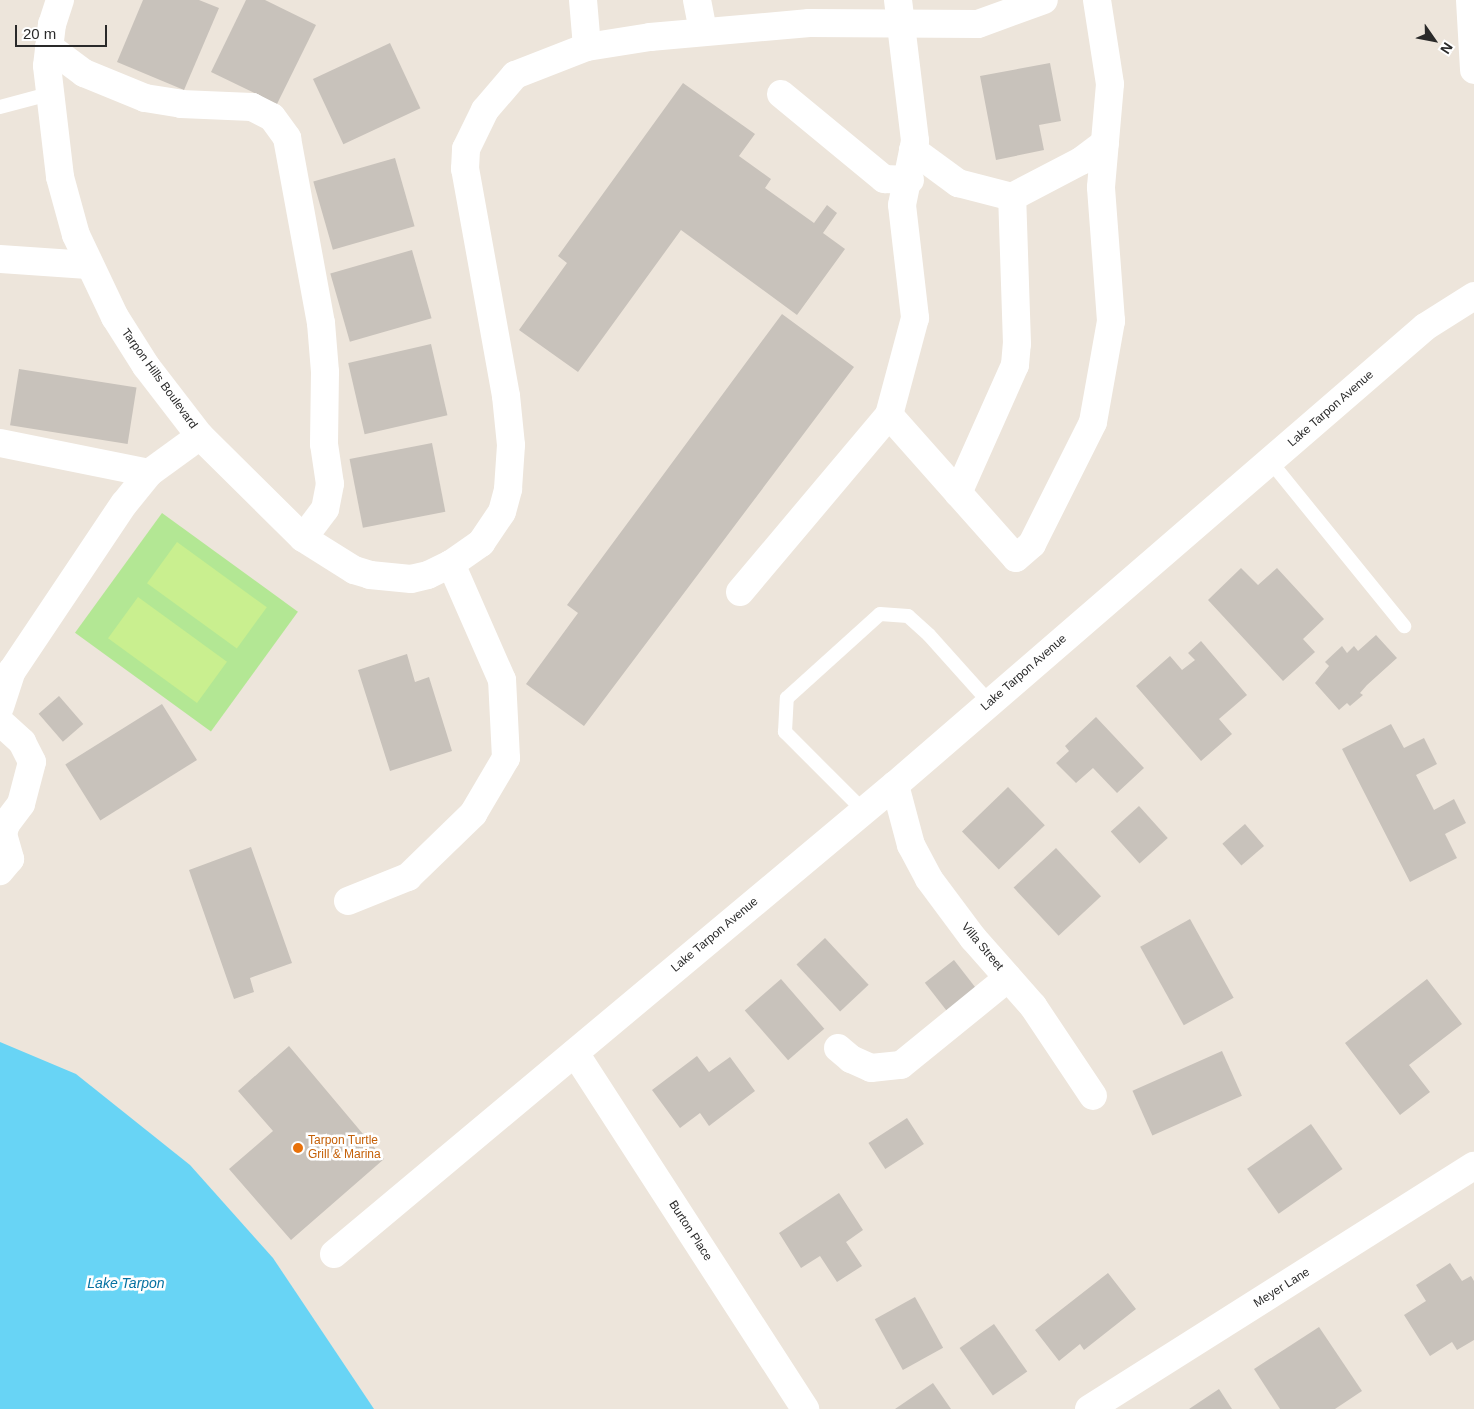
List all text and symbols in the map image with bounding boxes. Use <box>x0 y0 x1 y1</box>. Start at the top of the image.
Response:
scale bar <box>18 15 110 47</box>
north arrow <box>1409 15 1459 65</box>
text: 20 m <box>23 25 56 42</box>
text: N <box>1437 40 1456 57</box>
street label: Tarpon Hills Boulevard <box>118 326 200 432</box>
street label: Lake Tarpon Avenue <box>1285 368 1377 450</box>
street label: Lake Tarpon Avenue <box>978 632 1070 714</box>
street label: Lake Tarpon Avenue <box>668 894 762 976</box>
street label: Villa Street <box>958 920 1006 974</box>
place label: Tarpon Turtle Grill & Marina <box>308 1134 381 1162</box>
marker: Tarpon Turtle Grill & Marina <box>292 1142 304 1154</box>
street label: Burton Place <box>665 1198 715 1264</box>
street label: Meyer Lane <box>1251 1265 1313 1311</box>
water label: Lake Tarpon <box>87 1275 165 1291</box>

